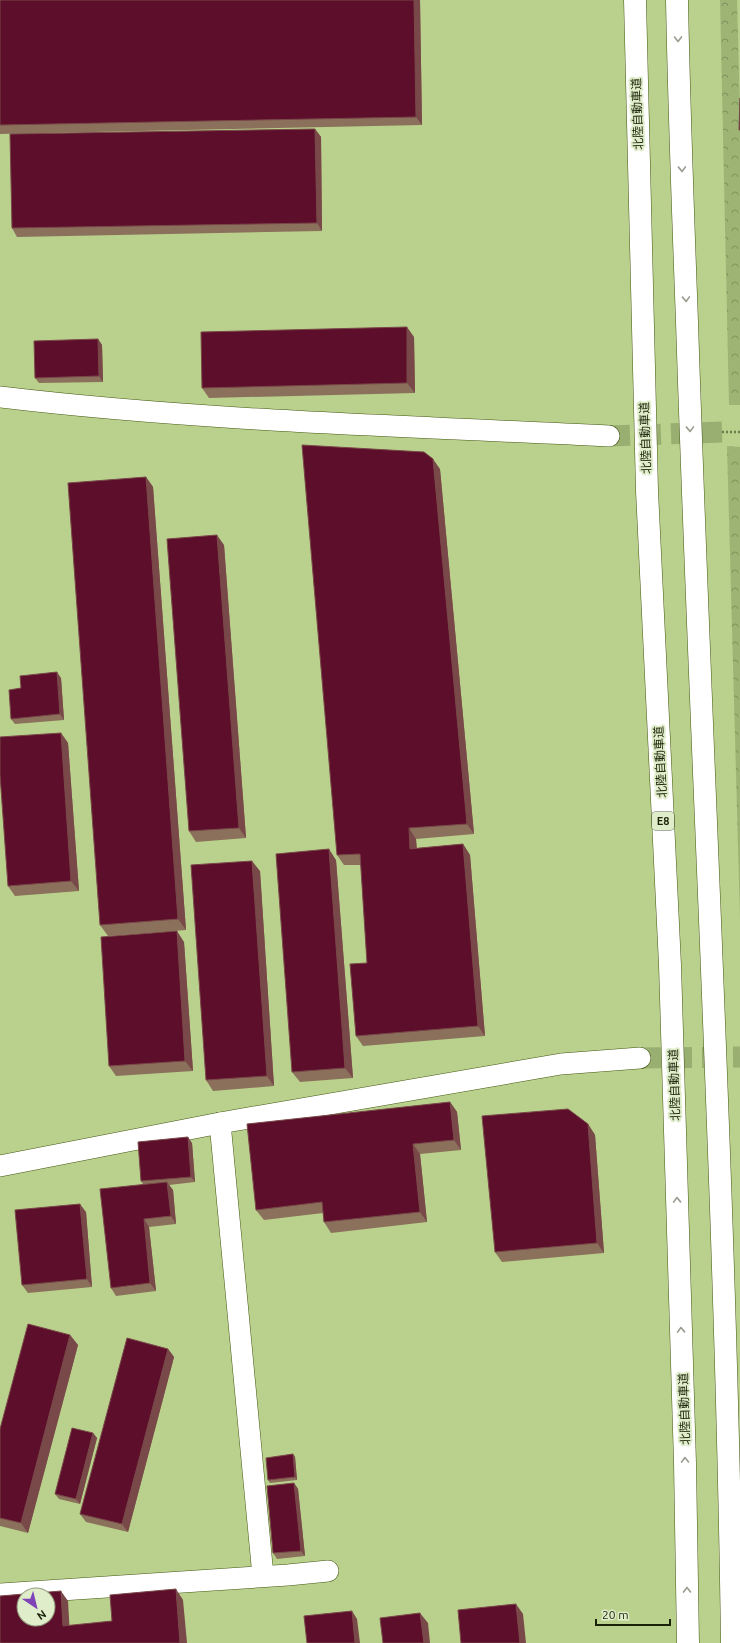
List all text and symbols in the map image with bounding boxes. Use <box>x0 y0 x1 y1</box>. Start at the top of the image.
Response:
one-way arrow <box>674 36 682 42</box>
street label: 北陸自動車道 <box>629 78 645 150</box>
one-way arrow <box>677 166 686 172</box>
one-way arrow <box>682 296 690 302</box>
street label: 北陸自動車道 <box>637 402 653 474</box>
one-way arrow <box>686 426 694 432</box>
street label: 北陸自動車道 <box>652 726 668 798</box>
road number: E8 <box>652 812 674 830</box>
street label: 北陸自動車道 <box>666 1049 682 1121</box>
one-way arrow <box>673 1197 682 1203</box>
one-way arrow <box>677 1327 685 1333</box>
street label: 北陸自動車道 <box>676 1373 692 1445</box>
one-way arrow <box>681 1457 689 1463</box>
north arrow <box>16 1587 56 1627</box>
one-way arrow <box>683 1587 691 1593</box>
scale bar <box>596 1601 670 1627</box>
text: N <box>35 1608 49 1622</box>
text: 20 m <box>602 1608 629 1621</box>

